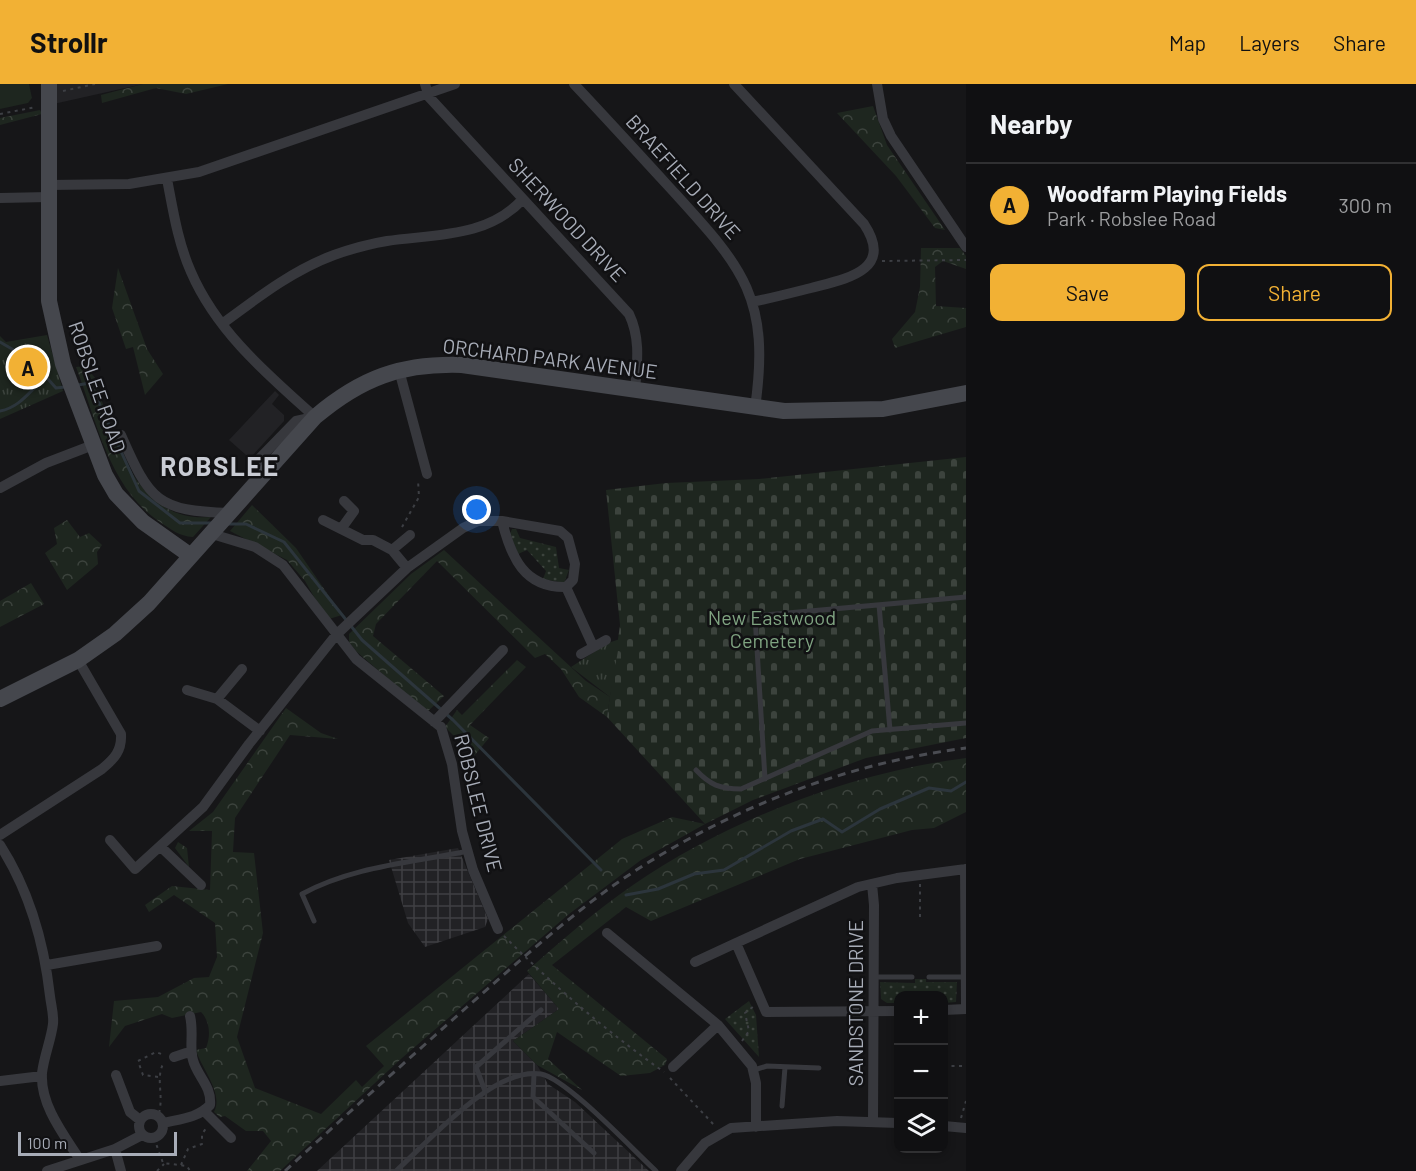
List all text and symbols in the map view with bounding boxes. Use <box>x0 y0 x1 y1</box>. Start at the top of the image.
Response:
text: Strollr <box>30 25 108 59</box>
text: Map <box>1169 30 1206 55</box>
text: Layers <box>1239 30 1300 55</box>
text: Share <box>1333 30 1386 55</box>
text: Nearby <box>990 108 1072 139</box>
street label: BRAEFIELD DRIVE <box>621 109 746 244</box>
street label: SHERWOOD DRIVE <box>504 152 631 286</box>
text: Woodfarm Playing Fields <box>1047 180 1287 206</box>
text: A <box>1003 193 1016 217</box>
text: 300 m <box>1339 193 1392 217</box>
text: Park · Robslee Road <box>1047 206 1216 230</box>
button: Save <box>990 264 1185 321</box>
button: Share <box>1197 264 1392 321</box>
street label: ROBSLEE ROAD <box>64 318 132 456</box>
street label: ORCHARD PARK AVENUE <box>441 333 659 383</box>
pin: A <box>9 344 48 390</box>
district label: ROBSLEE <box>160 450 280 481</box>
your location <box>462 495 491 524</box>
park label: New Eastwood Cemetery <box>708 605 836 652</box>
street label: ROBSLEE DRIVE <box>450 731 508 874</box>
street label: SANDSTONE DRIVE <box>843 920 867 1086</box>
map controls <box>894 991 948 1153</box>
button: + <box>894 991 948 1045</box>
button: − <box>894 1045 948 1099</box>
button: layers <box>894 1099 948 1153</box>
scale bar <box>18 1129 177 1156</box>
text: 100 m <box>27 1133 67 1152</box>

